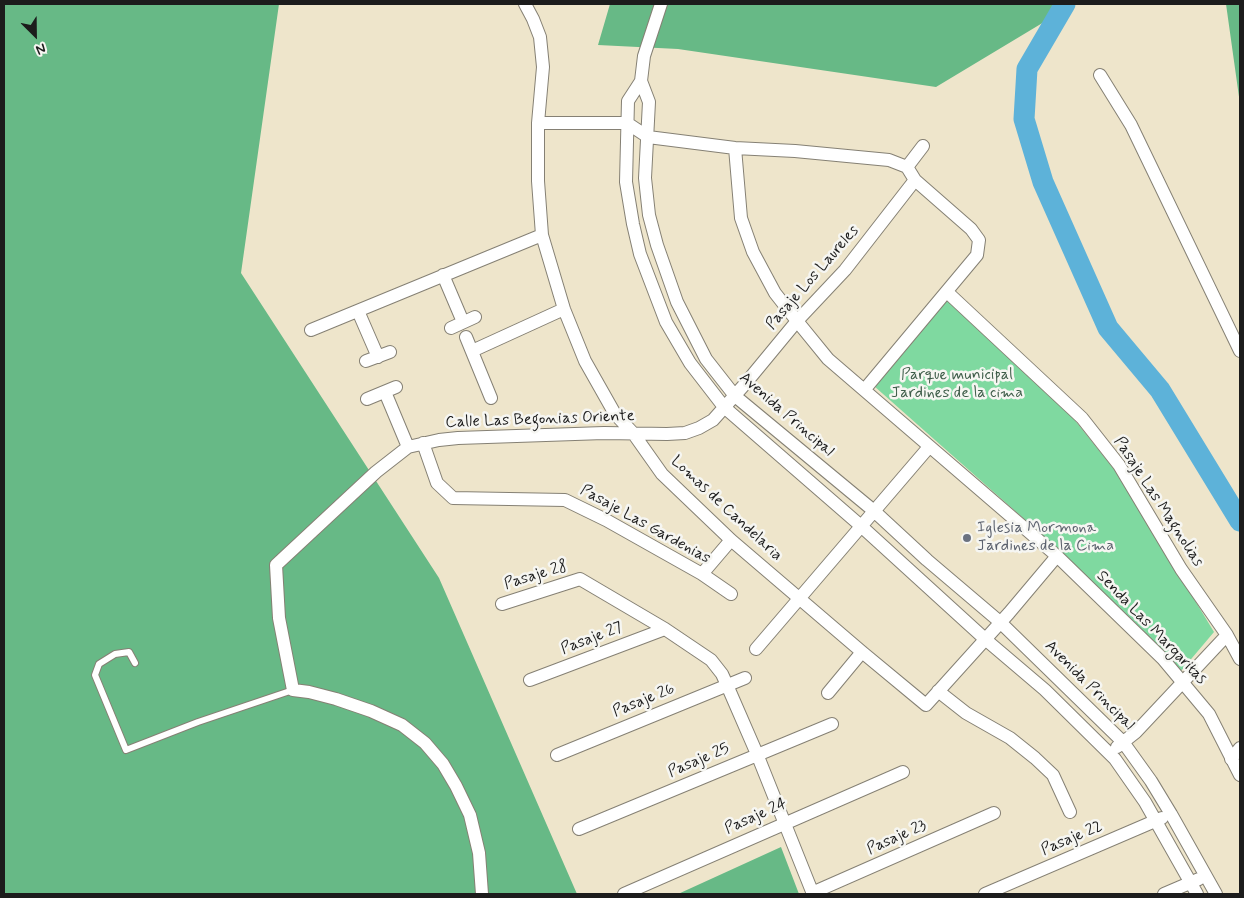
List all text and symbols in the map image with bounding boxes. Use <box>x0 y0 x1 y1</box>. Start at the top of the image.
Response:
north arrow <box>10 10 60 60</box>
text: N <box>33 39 49 59</box>
street label: Pasaje Los Laureles <box>762 222 864 334</box>
park label: Parque municipal Jardines de la cima <box>891 366 1023 404</box>
street label: Avenida Principal <box>735 369 837 461</box>
street label: Calle Las Begonias Oriente <box>445 407 635 433</box>
street label: Pasaje Las Magnolias <box>1109 433 1207 571</box>
street label: Lomas de Candelaria <box>666 452 786 566</box>
street label: Pasaje Las Gardenias <box>577 481 713 569</box>
place label: Iglesia Mormona Jardines de la Cima <box>977 519 1114 557</box>
marker: Iglesia Mormona Jardines de la Cima <box>961 532 973 544</box>
street label: Pasaje 28 <box>502 557 570 595</box>
street label: Senda Las Margaritas <box>1092 567 1210 689</box>
street label: Pasaje 27 <box>558 618 626 660</box>
street label: Avenida Principal <box>1040 637 1138 735</box>
street label: Pasaje 26 <box>610 680 678 722</box>
street label: Pasaje 25 <box>665 739 733 783</box>
street label: Pasaje 24 <box>722 795 790 839</box>
street label: Pasaje 23 <box>864 816 930 860</box>
street label: Pasaje 22 <box>1038 817 1106 861</box>

